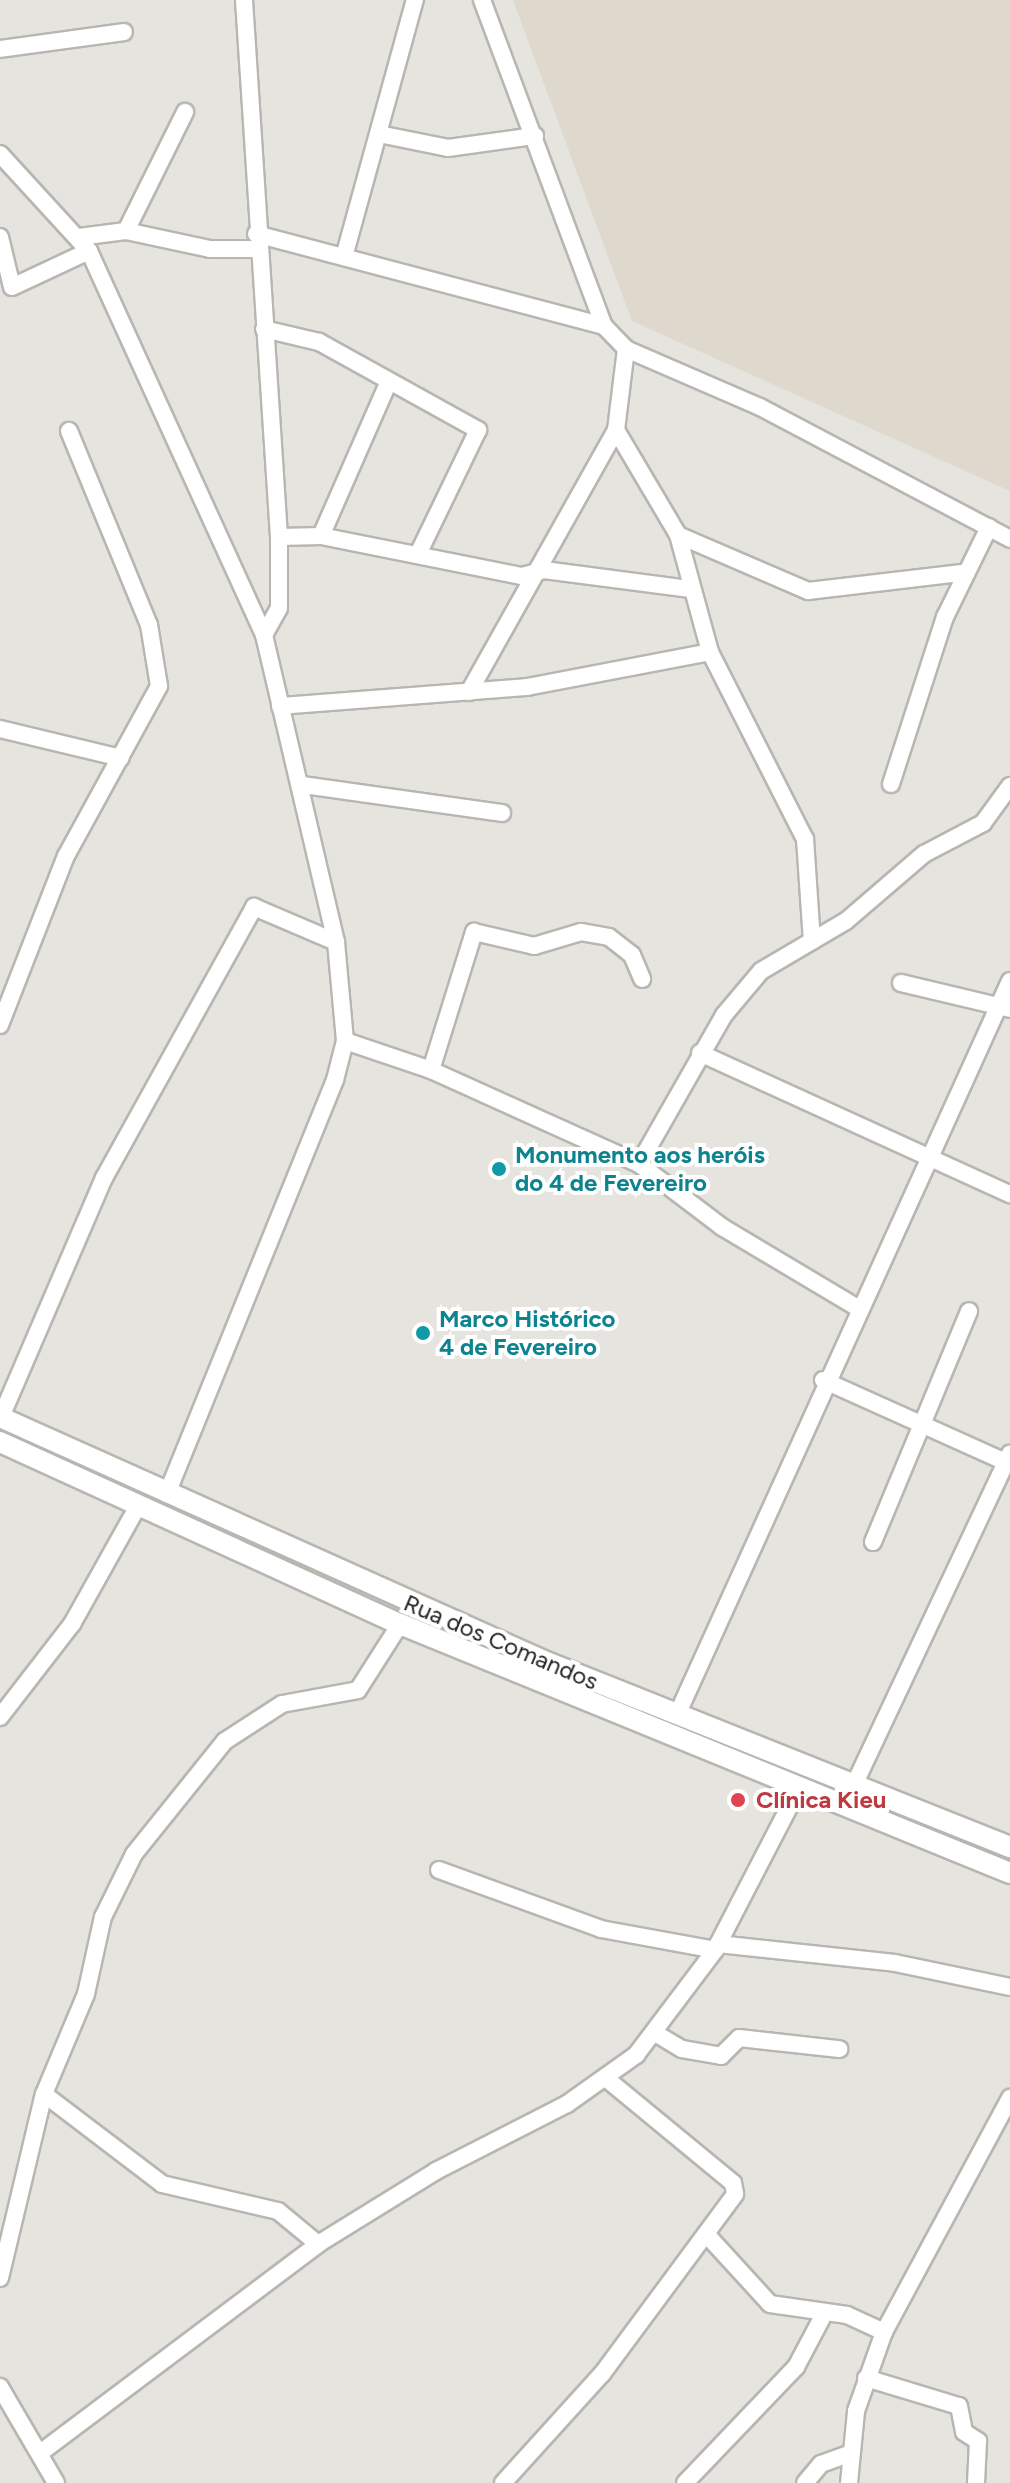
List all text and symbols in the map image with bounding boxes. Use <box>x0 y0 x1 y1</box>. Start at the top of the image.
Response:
place label: Monumento aos heróis do 4 de Fevereiro <box>515 1141 765 1197</box>
marker: Monumento aos heróis do 4 de Fevereiro <box>490 1160 508 1178</box>
place label: Marco Histórico 4 de Fevereiro <box>439 1305 615 1361</box>
marker: Marco Histórico 4 de Fevereiro <box>414 1324 432 1342</box>
street label: Rua dos Comandos <box>400 1588 602 1696</box>
place label: Clínica Kieu <box>756 1786 886 1814</box>
marker: Clínica Kieu <box>727 1789 749 1811</box>

